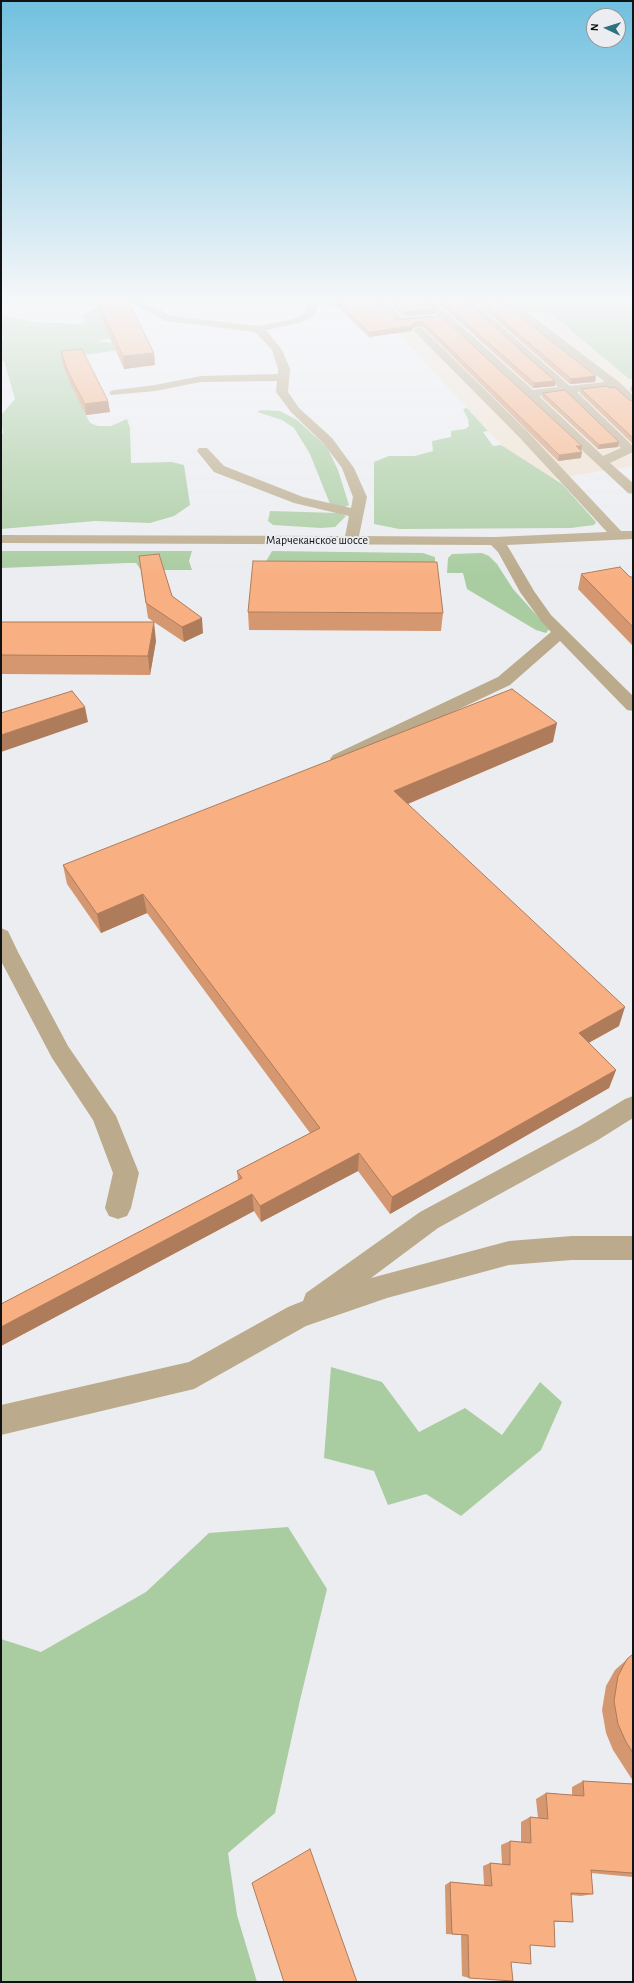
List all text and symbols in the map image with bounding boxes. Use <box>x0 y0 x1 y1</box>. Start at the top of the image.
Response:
north arrow <box>586 8 626 48</box>
text: N <box>589 23 600 31</box>
street label: Марчеканское шоссе <box>266 533 368 547</box>

